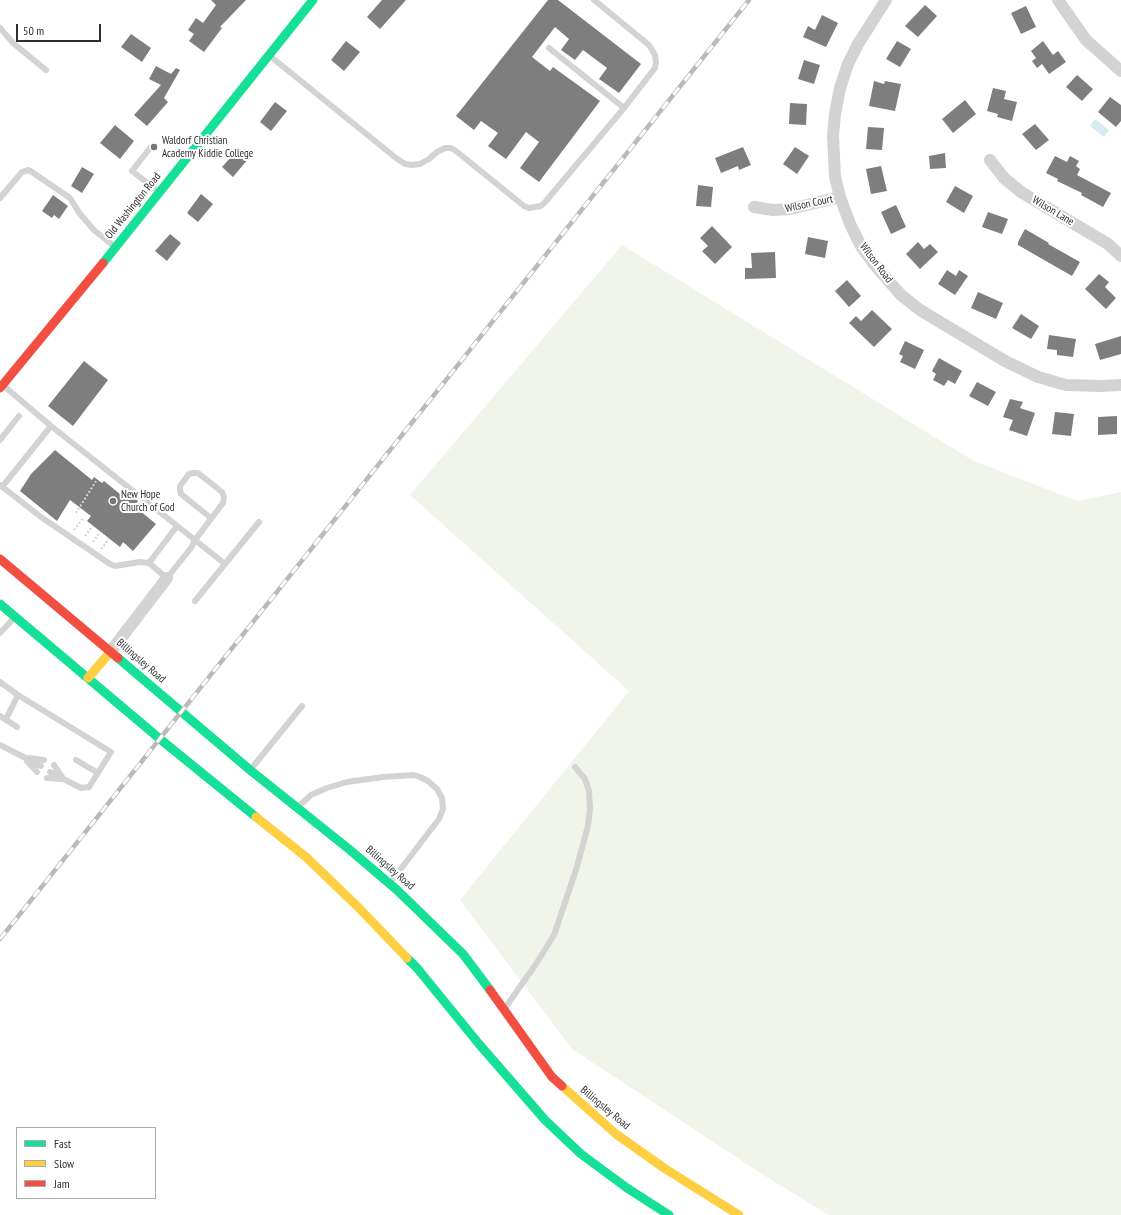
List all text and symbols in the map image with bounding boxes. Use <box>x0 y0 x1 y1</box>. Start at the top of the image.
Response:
scale bar <box>18 16 103 42</box>
text: 50 m <box>23 23 44 38</box>
place label: Waldorf Christian Academy Kiddie College <box>162 134 253 160</box>
marker: Waldorf Christian Academy Kiddie College <box>149 142 159 152</box>
street label: Old Washington Road <box>102 170 164 242</box>
street label: Wilson Court <box>784 192 834 216</box>
street label: Wilson Lane <box>1030 193 1076 229</box>
street label: Wilson Road <box>857 240 895 286</box>
place label: New Hope Church of God <box>121 488 174 514</box>
marker: New Hope Church of God <box>108 496 118 506</box>
street label: Billingsley Road <box>114 636 168 686</box>
street label: Billingsley Road <box>363 843 417 893</box>
street label: Billingsley Road <box>578 1083 632 1133</box>
legend <box>16 1127 156 1199</box>
text: Fast <box>54 1136 71 1151</box>
text: Slow <box>54 1156 74 1171</box>
text: Jam <box>54 1176 70 1191</box>

